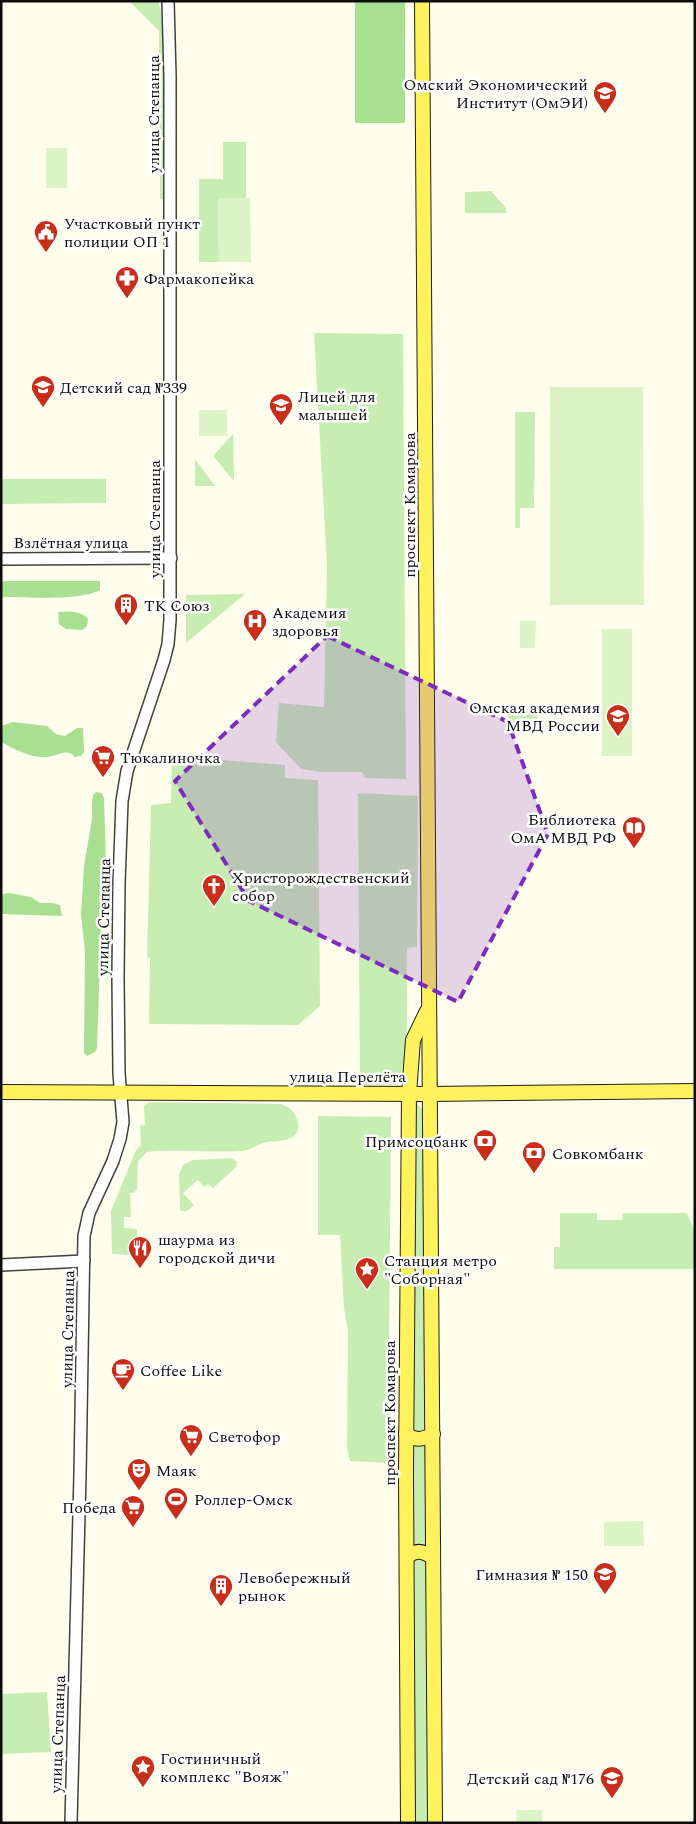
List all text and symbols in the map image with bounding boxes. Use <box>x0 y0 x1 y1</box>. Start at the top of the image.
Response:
street label: улица Степанца <box>142 55 166 174</box>
place label: Омский Экономический Институт (ОмЭИ) <box>404 73 588 115</box>
school or university icon: Омский Экономический Институт (ОмЭИ) <box>592 80 618 114</box>
place label: Участковый пункт полиции ОП 1 <box>64 212 200 254</box>
public building icon: Участковый пункт полиции ОП 1 <box>33 219 59 253</box>
pharmacy icon: Фармакопейка <box>114 265 140 299</box>
place label: Фармакопейка <box>144 267 254 291</box>
school or university icon: Детский сад №339 <box>30 374 56 408</box>
place label: Детский сад №339 <box>60 376 187 400</box>
place label: Лицей для малышей <box>298 385 376 427</box>
school or university icon: Лицей для малышей <box>268 392 294 426</box>
street label: проспект Комарова <box>398 432 422 578</box>
street label: улица Степанца <box>143 460 167 579</box>
street label: Взлётная улица <box>14 531 129 555</box>
building icon: ТК Союз <box>113 592 139 626</box>
place label: ТК Союз <box>144 594 210 618</box>
place label: Академия здоровья <box>272 601 346 643</box>
hospital icon: Академия здоровья <box>242 608 268 642</box>
place label: Омская академия МВД России <box>469 696 600 738</box>
school or university icon: Омская академия МВД России <box>605 703 631 737</box>
supermarket icon: Тюкалиночка <box>90 744 116 778</box>
place label: Тюкалиночка <box>120 746 220 770</box>
place label: Библиотека ОмА МВД РФ <box>510 808 616 850</box>
library icon: Библиотека ОмА МВД РФ <box>621 815 647 849</box>
street label: улица Степанца <box>91 858 117 977</box>
place label: Христорождественский собор <box>232 866 410 908</box>
church icon: Христорождественский собор <box>201 873 227 907</box>
street label: улица Перелёта <box>289 1065 406 1089</box>
bank icon: Примсоцбанк <box>472 1128 498 1162</box>
place label: Примсоцбанк <box>365 1130 468 1154</box>
bank icon: Совкомбанк <box>521 1140 547 1174</box>
place label: Совкомбанк <box>552 1142 644 1166</box>
place label: шаурма из городской дичи <box>158 1228 275 1270</box>
restaurant icon: шаурма из городской дичи <box>127 1235 153 1269</box>
place label: Станция метро "Соборная" <box>384 1249 497 1291</box>
place icon: Станция метро "Соборная" <box>354 1256 380 1290</box>
street label: улица Степанца <box>55 1270 81 1389</box>
street label: проспект Комарова <box>378 1340 402 1486</box>
cafe icon: Coffee Like <box>110 1357 136 1391</box>
place label: Coffee Like <box>140 1359 222 1383</box>
supermarket icon: Светофор <box>178 1423 204 1457</box>
place label: Светофор <box>208 1425 281 1449</box>
theatre icon: Маяк <box>126 1457 152 1491</box>
place label: Маяк <box>156 1459 197 1483</box>
sports icon: Роллер-Омск <box>163 1486 189 1520</box>
place label: Роллер-Омск <box>194 1488 293 1512</box>
supermarket icon: Победа <box>120 1494 146 1528</box>
place label: Победа <box>62 1496 116 1520</box>
school or university icon: Гимназия № 150 <box>592 1561 618 1595</box>
place label: Гимназия № 150 <box>476 1563 588 1587</box>
place label: Левобережный рынок <box>238 1566 351 1608</box>
building icon: Левобережный рынок <box>208 1573 234 1607</box>
street label: улица Степанца <box>44 1674 72 1794</box>
place label: Гостиничный комплекс "Вояж" <box>160 1747 289 1789</box>
place icon: Гостиничный комплекс "Вояж" <box>130 1754 156 1788</box>
school or university icon: Детский сад №176 <box>599 1765 625 1799</box>
place label: Детский сад №176 <box>467 1767 594 1791</box>

